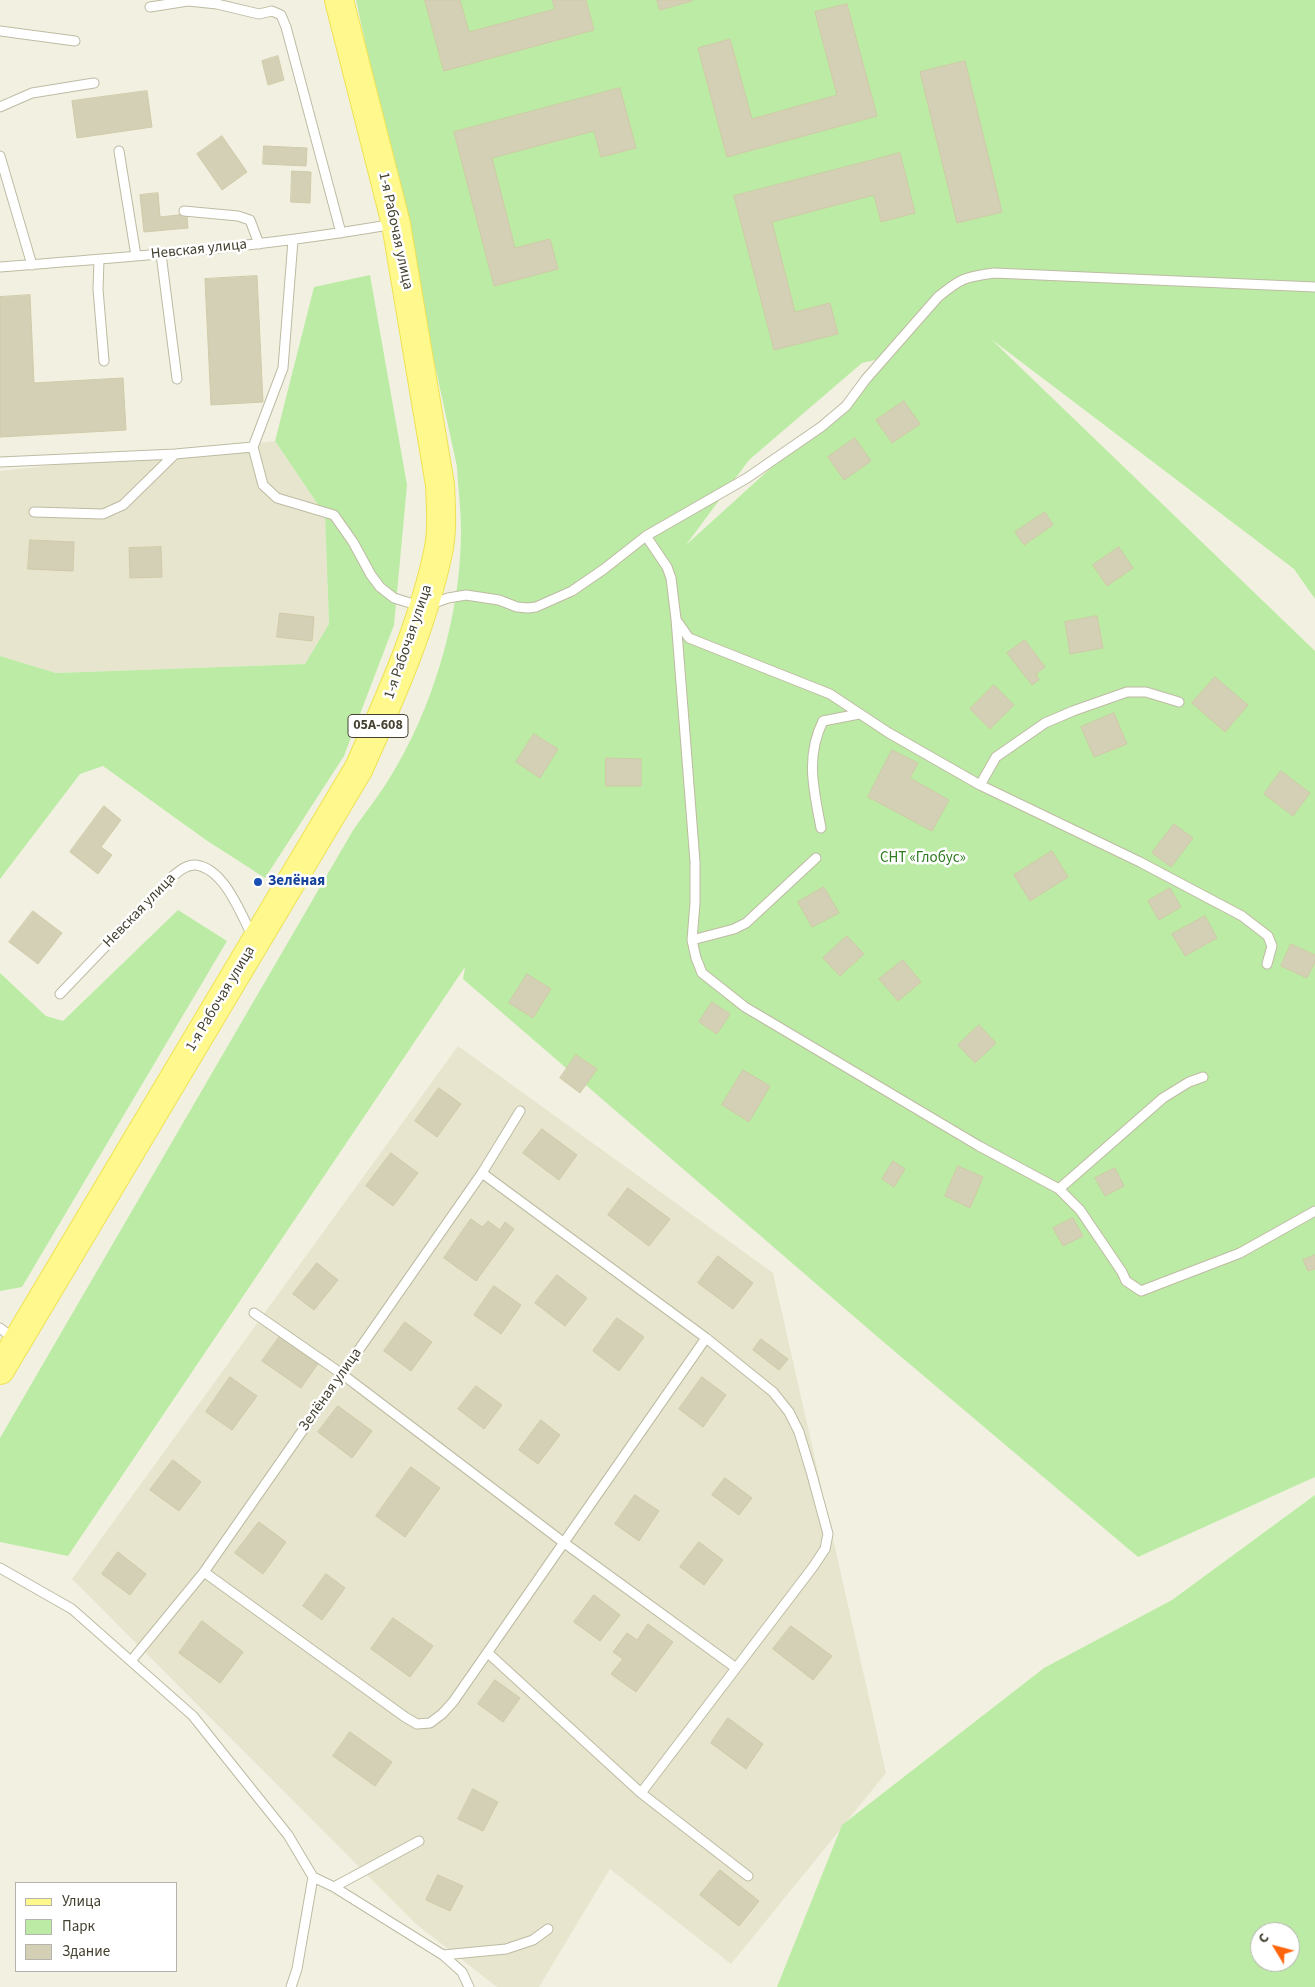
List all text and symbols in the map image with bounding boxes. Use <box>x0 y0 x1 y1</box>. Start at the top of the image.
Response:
street label: 1-я Рабочая улица <box>374 171 416 291</box>
street label: Невская улица <box>150 236 248 264</box>
street label: 1-я Рабочая улица <box>381 582 437 702</box>
road number: 05А-608 <box>348 714 408 738</box>
park label: СНТ «Глобус» <box>880 850 966 868</box>
street label: Невская улица <box>100 870 180 952</box>
place label: Зелёная <box>268 873 325 891</box>
marker: Зелёная <box>252 876 264 888</box>
street label: 1-я Рабочая улица <box>182 943 260 1055</box>
street label: Зелёная улица <box>296 1345 366 1435</box>
legend <box>15 1882 178 1972</box>
text: Улица <box>62 1891 101 1912</box>
text: Парк <box>62 1916 95 1937</box>
north arrow <box>1250 1922 1300 1972</box>
text: С <box>1253 1929 1274 1948</box>
text: Здание <box>62 1941 110 1962</box>

